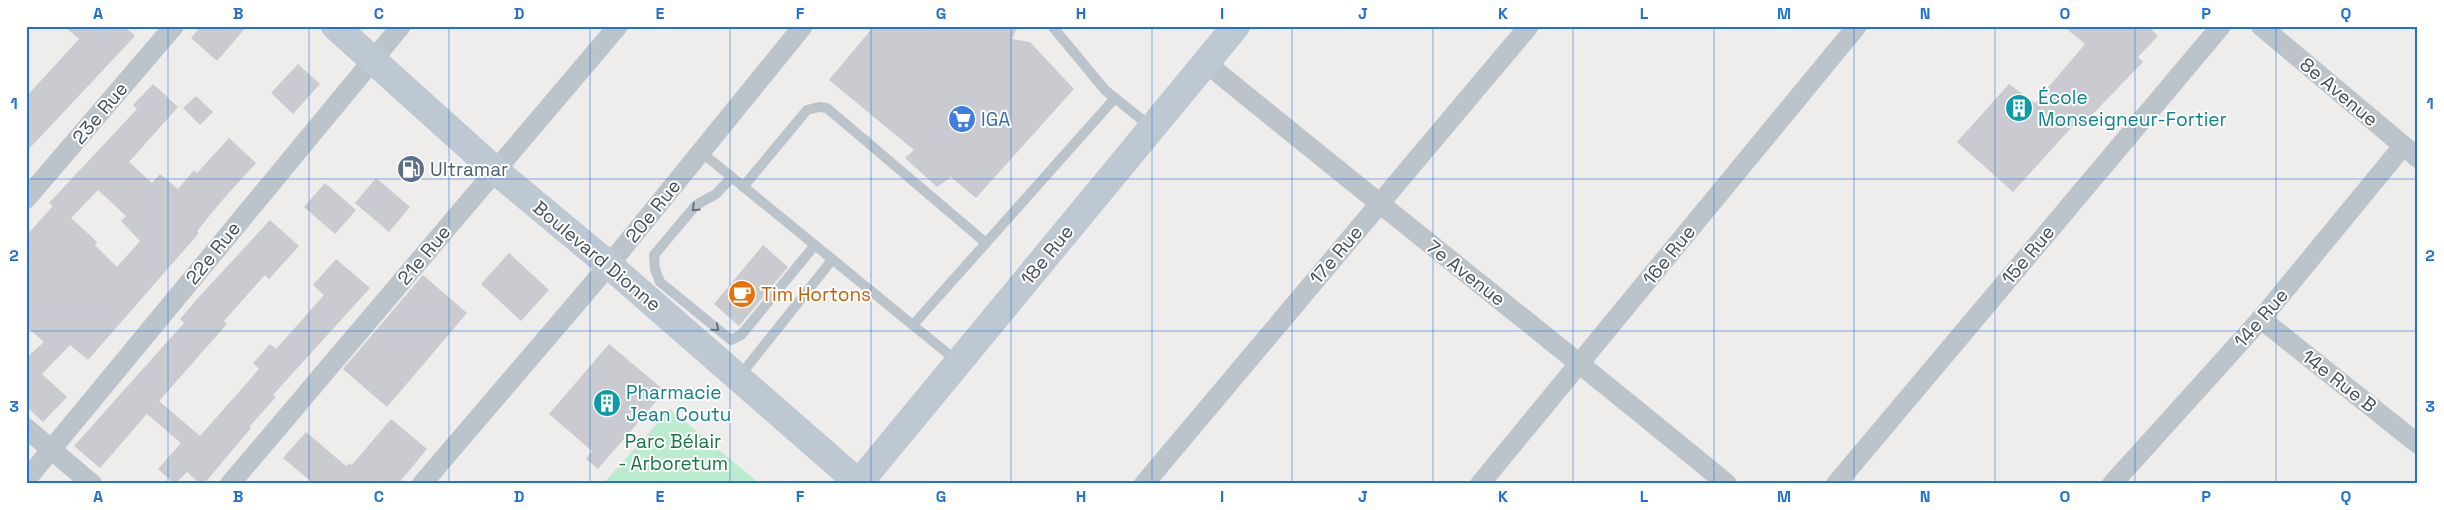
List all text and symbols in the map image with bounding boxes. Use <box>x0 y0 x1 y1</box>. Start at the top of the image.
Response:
text: A <box>93 3 103 24</box>
text: B <box>233 3 243 24</box>
text: C <box>374 3 384 24</box>
text: D <box>514 3 524 24</box>
text: E <box>656 3 665 24</box>
text: F <box>796 3 805 24</box>
text: G <box>936 3 946 24</box>
text: H <box>1076 3 1086 24</box>
text: I <box>1220 3 1224 24</box>
text: J <box>1358 3 1368 24</box>
text: K <box>1498 3 1508 24</box>
text: L <box>1640 3 1649 24</box>
text: M <box>1777 3 1791 24</box>
text: N <box>1920 3 1930 24</box>
text: O <box>2060 3 2071 24</box>
text: P <box>2201 3 2211 24</box>
text: Q <box>2341 3 2352 24</box>
street label: 8e Avenue <box>2295 52 2383 132</box>
street label: 23e Rue <box>67 77 133 149</box>
place label: École Monseigneur-Fortier <box>2038 85 2227 132</box>
text: 1 <box>10 93 18 114</box>
building icon: École Monseigneur-Fortier <box>2004 93 2034 123</box>
text: 1 <box>2426 93 2434 114</box>
supermarket icon: IGA <box>947 104 977 134</box>
place label: IGA <box>981 107 1010 132</box>
fuel station icon: Ultramar <box>396 154 426 184</box>
place label: Ultramar <box>430 157 508 182</box>
street label: 20e Rue <box>620 174 686 248</box>
street label: Boulevard Dionne <box>528 195 666 317</box>
one-way arrow <box>691 202 700 211</box>
street label: 22e Rue <box>180 216 246 290</box>
street label: 21e Rue <box>392 220 456 290</box>
street label: 18e Rue <box>1015 220 1079 290</box>
street label: 17e Rue <box>1304 220 1368 290</box>
street label: 16e Rue <box>1637 220 1701 290</box>
street label: 15e Rue <box>1996 220 2060 290</box>
street label: 7e Avenue <box>1421 234 1511 312</box>
text: 2 <box>9 245 19 266</box>
text: 2 <box>2425 245 2435 266</box>
cafe icon: Tim Hortons <box>727 279 757 309</box>
place label: Tim Hortons <box>761 282 871 307</box>
street label: 14e Rue <box>2228 283 2294 353</box>
one-way arrow <box>710 322 719 331</box>
street label: 14e Rue B <box>2297 344 2381 418</box>
place label: Pharmacie Jean Coutu <box>626 380 731 427</box>
building icon: Pharmacie Jean Coutu <box>592 388 622 418</box>
text: 3 <box>9 396 19 417</box>
text: 3 <box>2425 396 2435 417</box>
park label: Parc Bélair - Arboretum <box>618 429 728 476</box>
text: A <box>93 486 103 507</box>
text: B <box>233 486 243 507</box>
text: C <box>374 486 384 507</box>
text: D <box>514 486 524 507</box>
text: E <box>656 486 665 507</box>
text: F <box>796 486 805 507</box>
text: G <box>936 486 946 507</box>
text: H <box>1076 486 1086 507</box>
text: I <box>1220 486 1224 507</box>
text: J <box>1358 486 1368 507</box>
text: K <box>1498 486 1508 507</box>
text: L <box>1640 486 1649 507</box>
text: M <box>1777 486 1791 507</box>
text: N <box>1920 486 1930 507</box>
text: O <box>2060 486 2071 507</box>
text: P <box>2201 486 2211 507</box>
text: Q <box>2341 486 2352 507</box>

